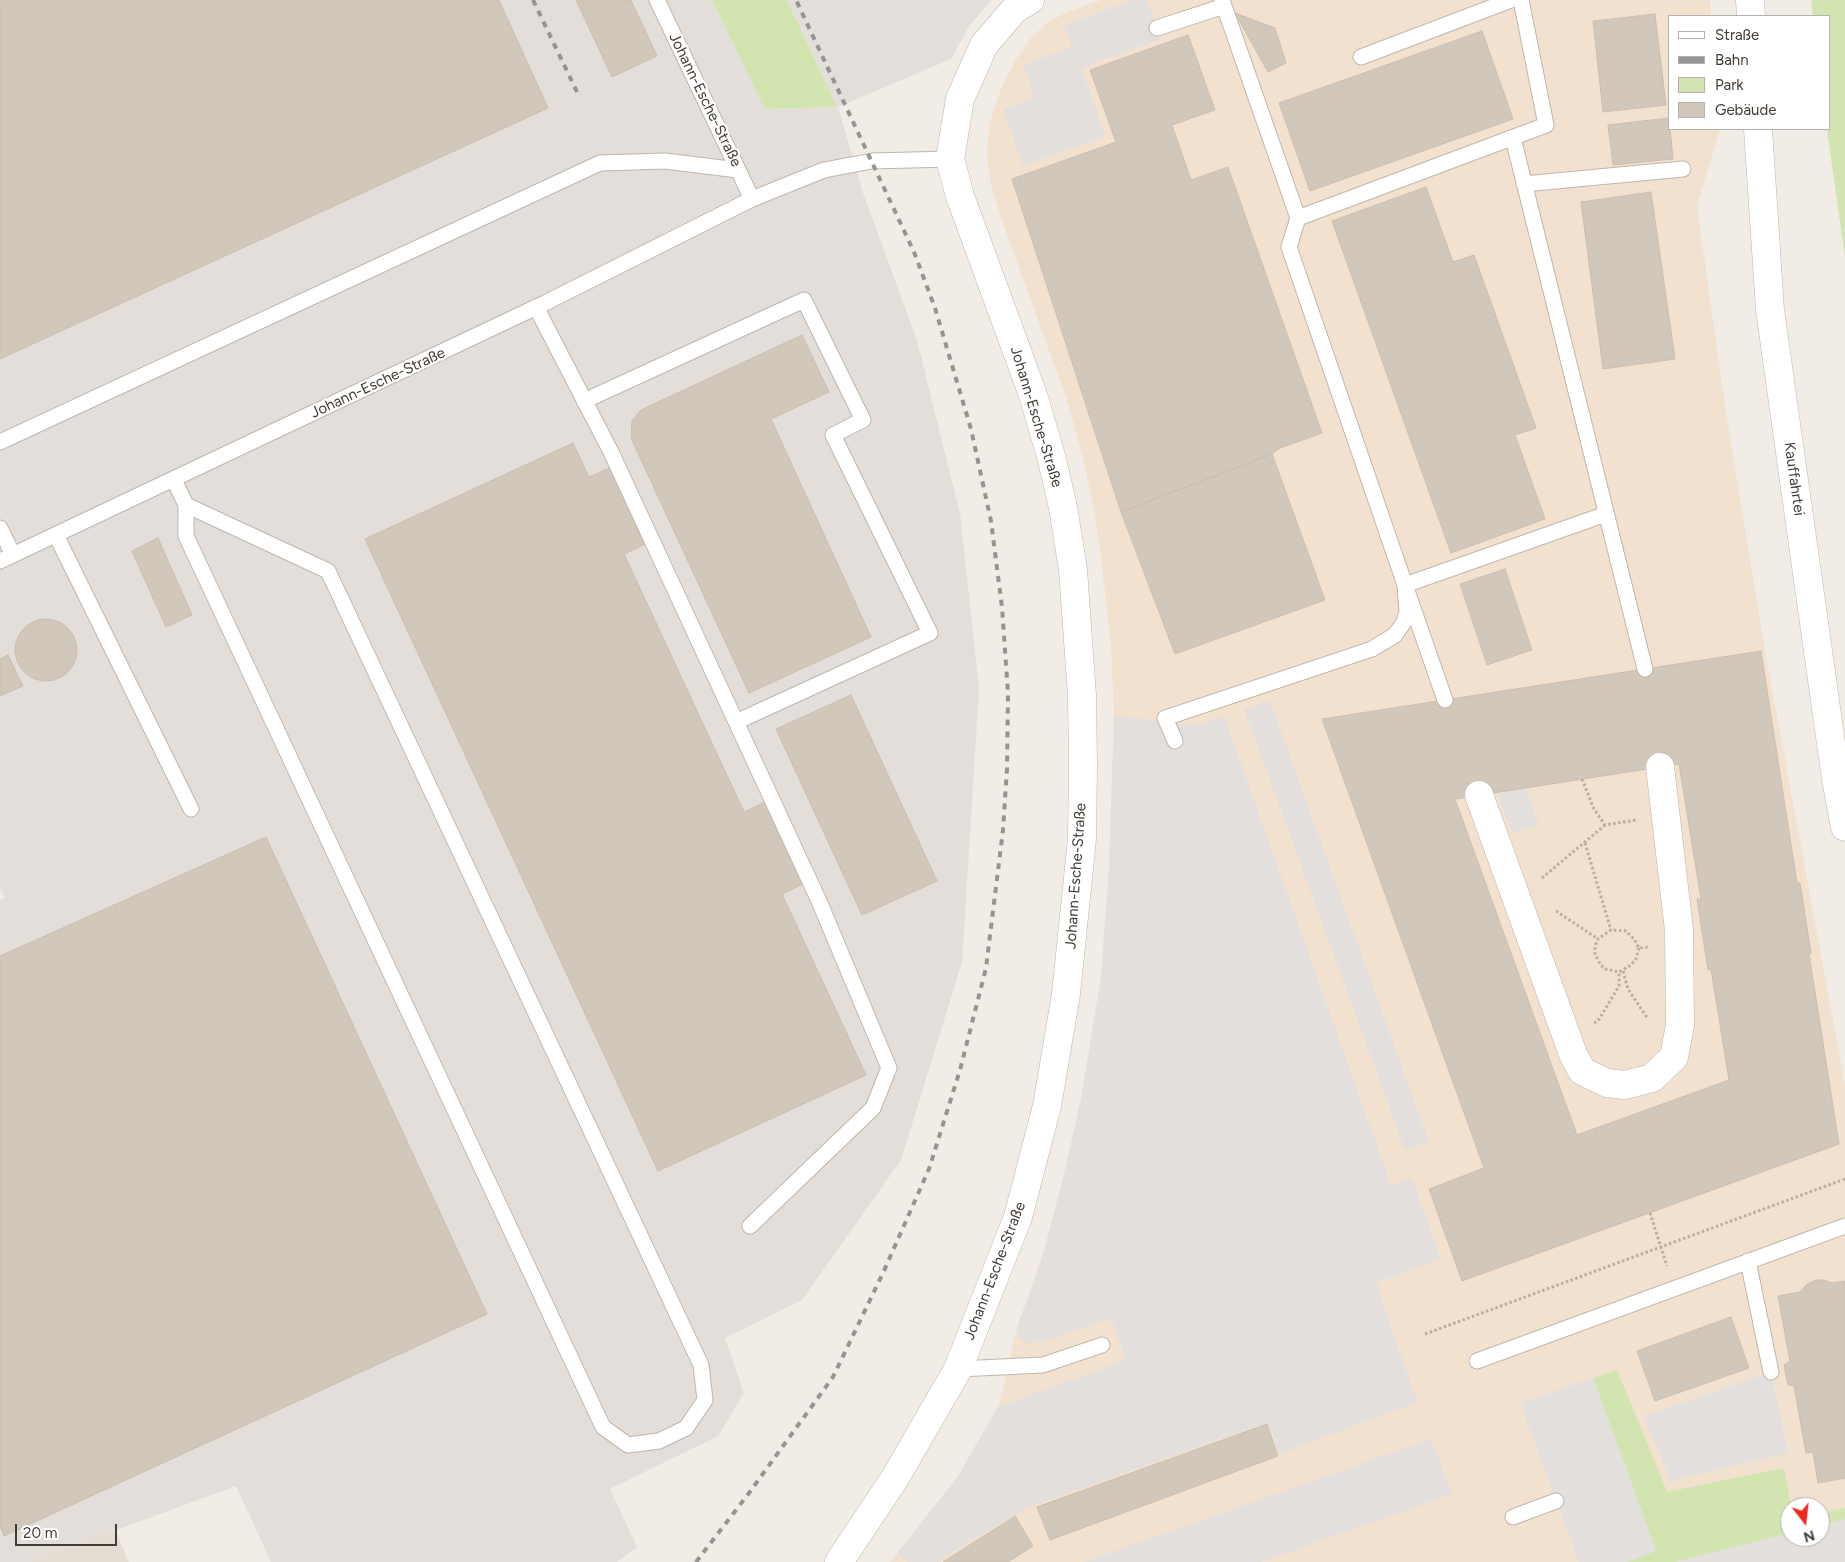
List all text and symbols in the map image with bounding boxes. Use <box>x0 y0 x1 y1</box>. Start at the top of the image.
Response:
legend <box>1668 15 1830 130</box>
text: Straße <box>1715 26 1759 44</box>
street label: Johann-Esche-Straße <box>665 30 745 170</box>
text: Bahn <box>1715 51 1749 69</box>
text: Park <box>1715 76 1744 94</box>
text: Gebäude <box>1715 101 1776 119</box>
street label: Johann-Esche-Straße <box>308 344 448 422</box>
street label: Johann-Esche-Straße <box>1006 344 1066 490</box>
street label: Kauffahrtei <box>1780 441 1808 517</box>
street label: Johann-Esche-Straße <box>1062 802 1090 950</box>
street label: Johann-Esche-Straße <box>960 1199 1030 1343</box>
north arrow <box>1780 1497 1830 1547</box>
scale bar <box>18 1514 120 1546</box>
text: 20 m <box>23 1524 57 1542</box>
text: N <box>1801 1526 1817 1546</box>

